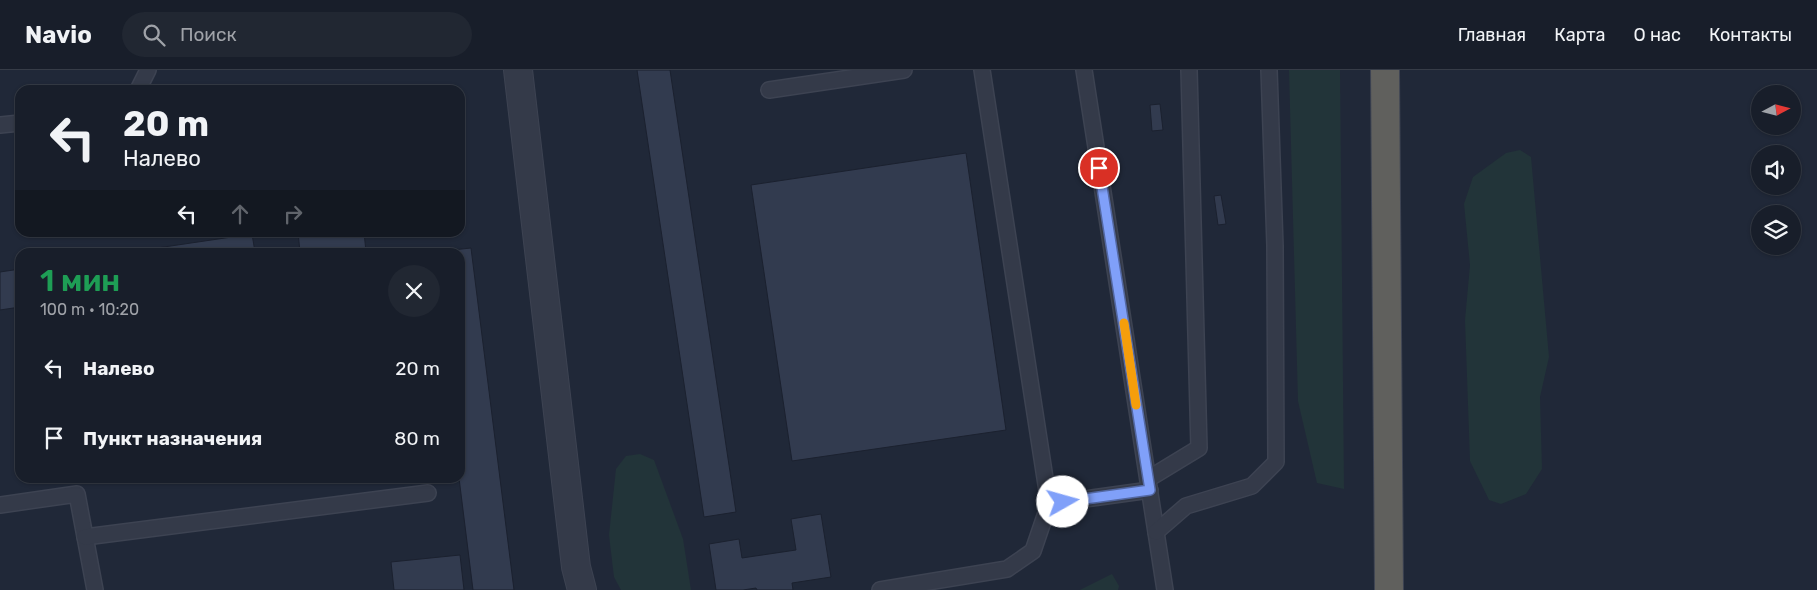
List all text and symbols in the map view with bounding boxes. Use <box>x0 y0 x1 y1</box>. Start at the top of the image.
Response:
search box <box>122 12 472 57</box>
text: Navio <box>25 21 92 49</box>
icon: search <box>140 21 168 49</box>
text: Поиск <box>180 23 237 46</box>
text: Главная <box>1458 24 1526 46</box>
text: Карта <box>1554 24 1606 46</box>
text: О нас <box>1634 24 1681 46</box>
text: Контакты <box>1709 24 1792 46</box>
north arrow <box>1751 85 1801 135</box>
map controls <box>1751 85 1801 255</box>
text: 20 m <box>123 103 209 145</box>
icon: left <box>40 105 105 170</box>
text: Налево <box>123 145 201 172</box>
button: sound <box>1751 145 1801 195</box>
pin <box>1078 147 1120 189</box>
icon: arrive <box>1085 154 1113 182</box>
icon: left <box>173 200 201 228</box>
icon: ahead <box>226 200 254 228</box>
icon: right <box>279 200 307 228</box>
button: layers <box>1751 205 1801 255</box>
text: 1 мин <box>40 263 120 299</box>
button: close <box>388 265 440 317</box>
text: 100 m · 10:20 <box>40 300 139 319</box>
icon: left <box>40 354 68 382</box>
text: Налево <box>83 357 155 380</box>
text: 20 m <box>395 357 440 380</box>
icon: arrive <box>40 424 68 452</box>
text: Пункт назначения <box>83 427 262 450</box>
text: 80 m <box>394 427 440 450</box>
position arrow <box>1036 475 1088 527</box>

